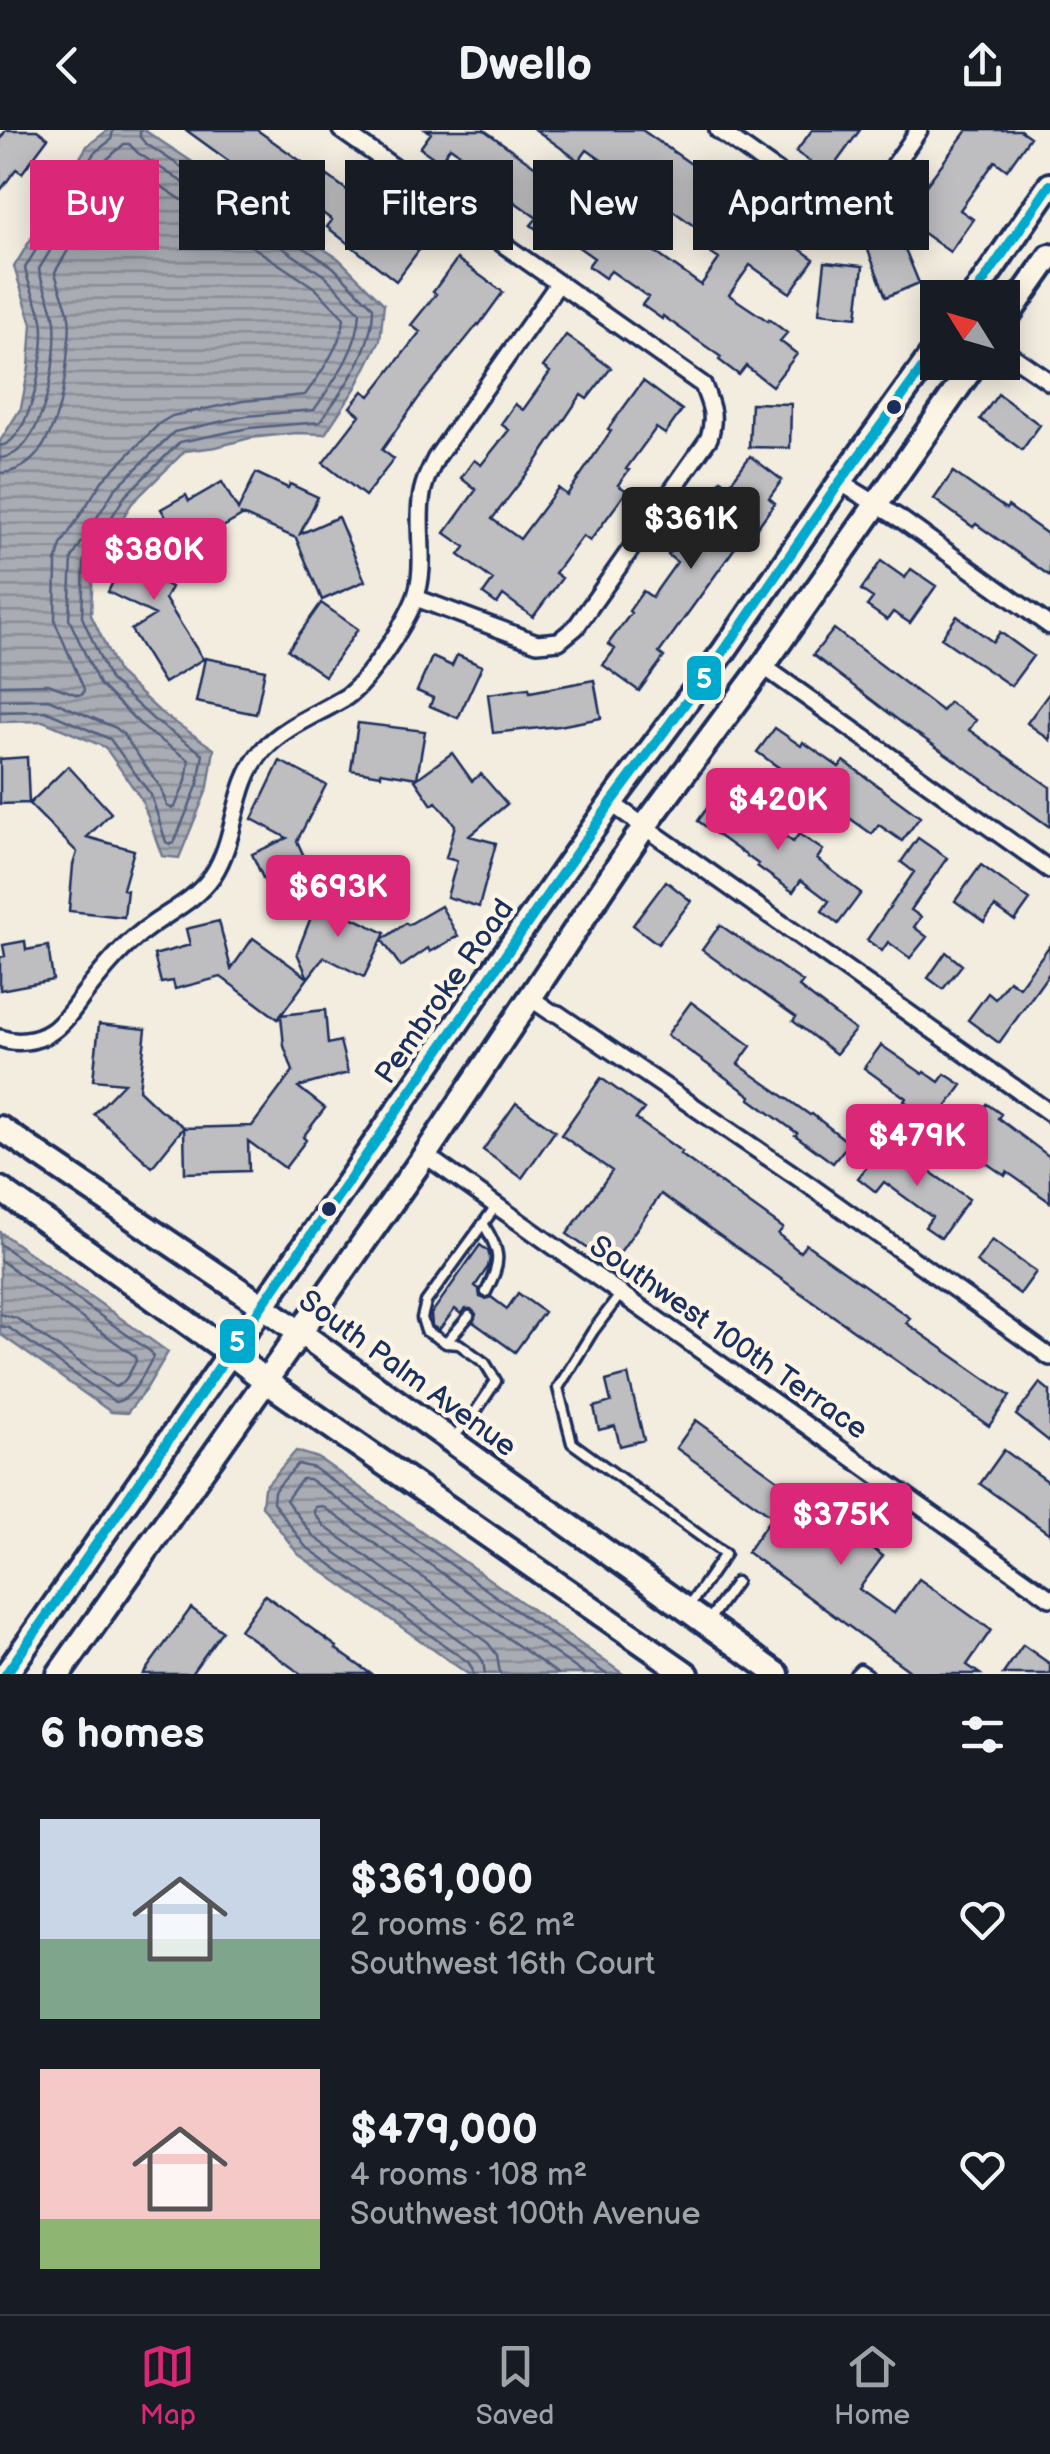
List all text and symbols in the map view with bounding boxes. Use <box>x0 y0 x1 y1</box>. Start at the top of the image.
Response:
icon: back <box>40 38 95 93</box>
text: Dwello <box>458 38 592 93</box>
icon: share <box>955 38 1010 93</box>
chip: Buy <box>30 160 159 250</box>
chip: Rent <box>179 160 325 250</box>
chip: Filters <box>345 160 513 250</box>
chip: New <box>533 160 673 250</box>
chip: Apartment <box>693 160 929 250</box>
north arrow <box>920 280 1020 380</box>
map controls <box>920 280 1020 380</box>
unlabelled marker <box>884 397 904 417</box>
pin: $361K <box>621 487 761 572</box>
text: $361K <box>644 500 738 539</box>
pin: $380K <box>84 518 224 603</box>
text: $380K <box>104 531 204 570</box>
line badge: 5 <box>685 654 723 702</box>
text: 5 <box>696 663 712 696</box>
pin: $420K <box>708 768 848 853</box>
text: $420K <box>728 781 828 820</box>
pin: $693K <box>268 855 408 940</box>
text: $693K <box>288 868 388 907</box>
street label: Pembroke Road <box>368 892 522 1091</box>
pin: $479K <box>847 1104 987 1189</box>
text: $479K <box>868 1117 966 1156</box>
unlabelled marker <box>319 1199 339 1219</box>
street label: Southwest 100th Terrace <box>582 1228 874 1448</box>
street label: South Palm Avenue <box>291 1283 523 1465</box>
line badge: 5 <box>218 1317 257 1365</box>
text: 5 <box>229 1326 245 1359</box>
pin: $375K <box>771 1483 911 1568</box>
text: $375K <box>792 1496 890 1535</box>
icon: filters <box>955 1707 1010 1762</box>
text: 6 homes <box>40 1709 204 1760</box>
text: $361,000 <box>350 1855 533 1906</box>
icon: home <box>120 1859 240 1979</box>
icon: heart <box>955 1892 1010 1947</box>
text: 2 rooms · 62 m² <box>350 1906 575 1945</box>
text: Southwest 16th Court <box>350 1945 655 1984</box>
text: $479,000 <box>350 2105 538 2156</box>
icon: home <box>120 2109 240 2229</box>
icon: heart <box>955 2142 1010 2197</box>
text: 4 rooms · 108 m² <box>350 2156 587 2195</box>
text: Southwest 100th Avenue <box>350 2195 700 2234</box>
tab: Map <box>140 2339 196 2432</box>
tab: Saved <box>476 2339 554 2432</box>
tab: Home <box>834 2339 910 2432</box>

